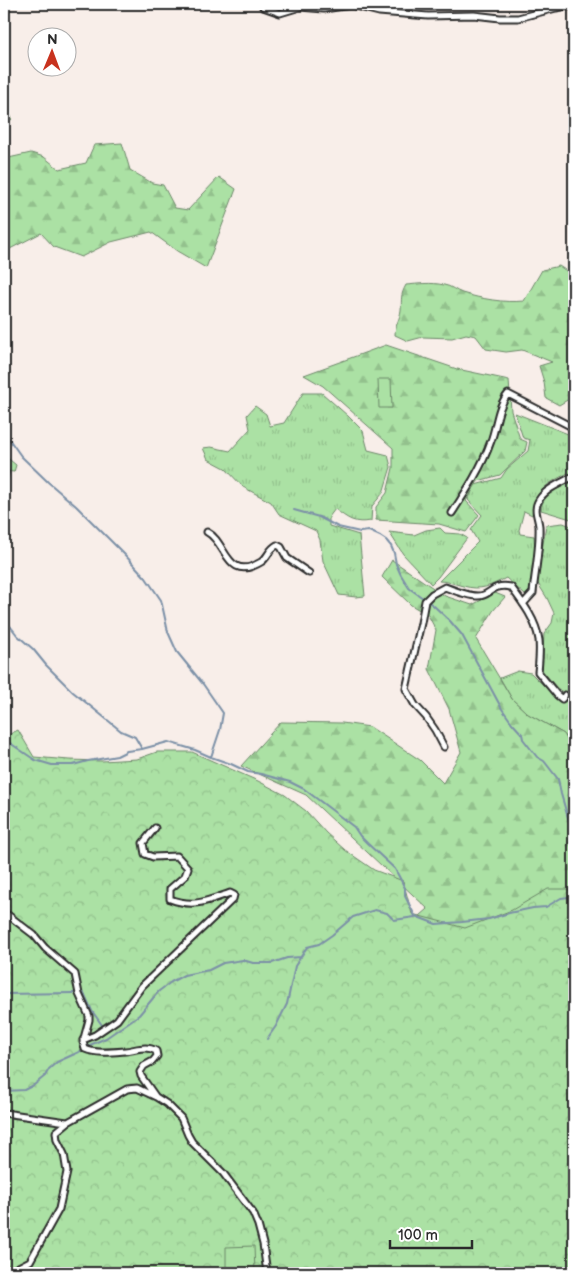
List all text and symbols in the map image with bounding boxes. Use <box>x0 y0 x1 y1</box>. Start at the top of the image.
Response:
north arrow <box>28 28 78 78</box>
text: N <box>47 31 58 48</box>
scale bar <box>390 1217 473 1249</box>
text: 100 m <box>398 1226 438 1245</box>

